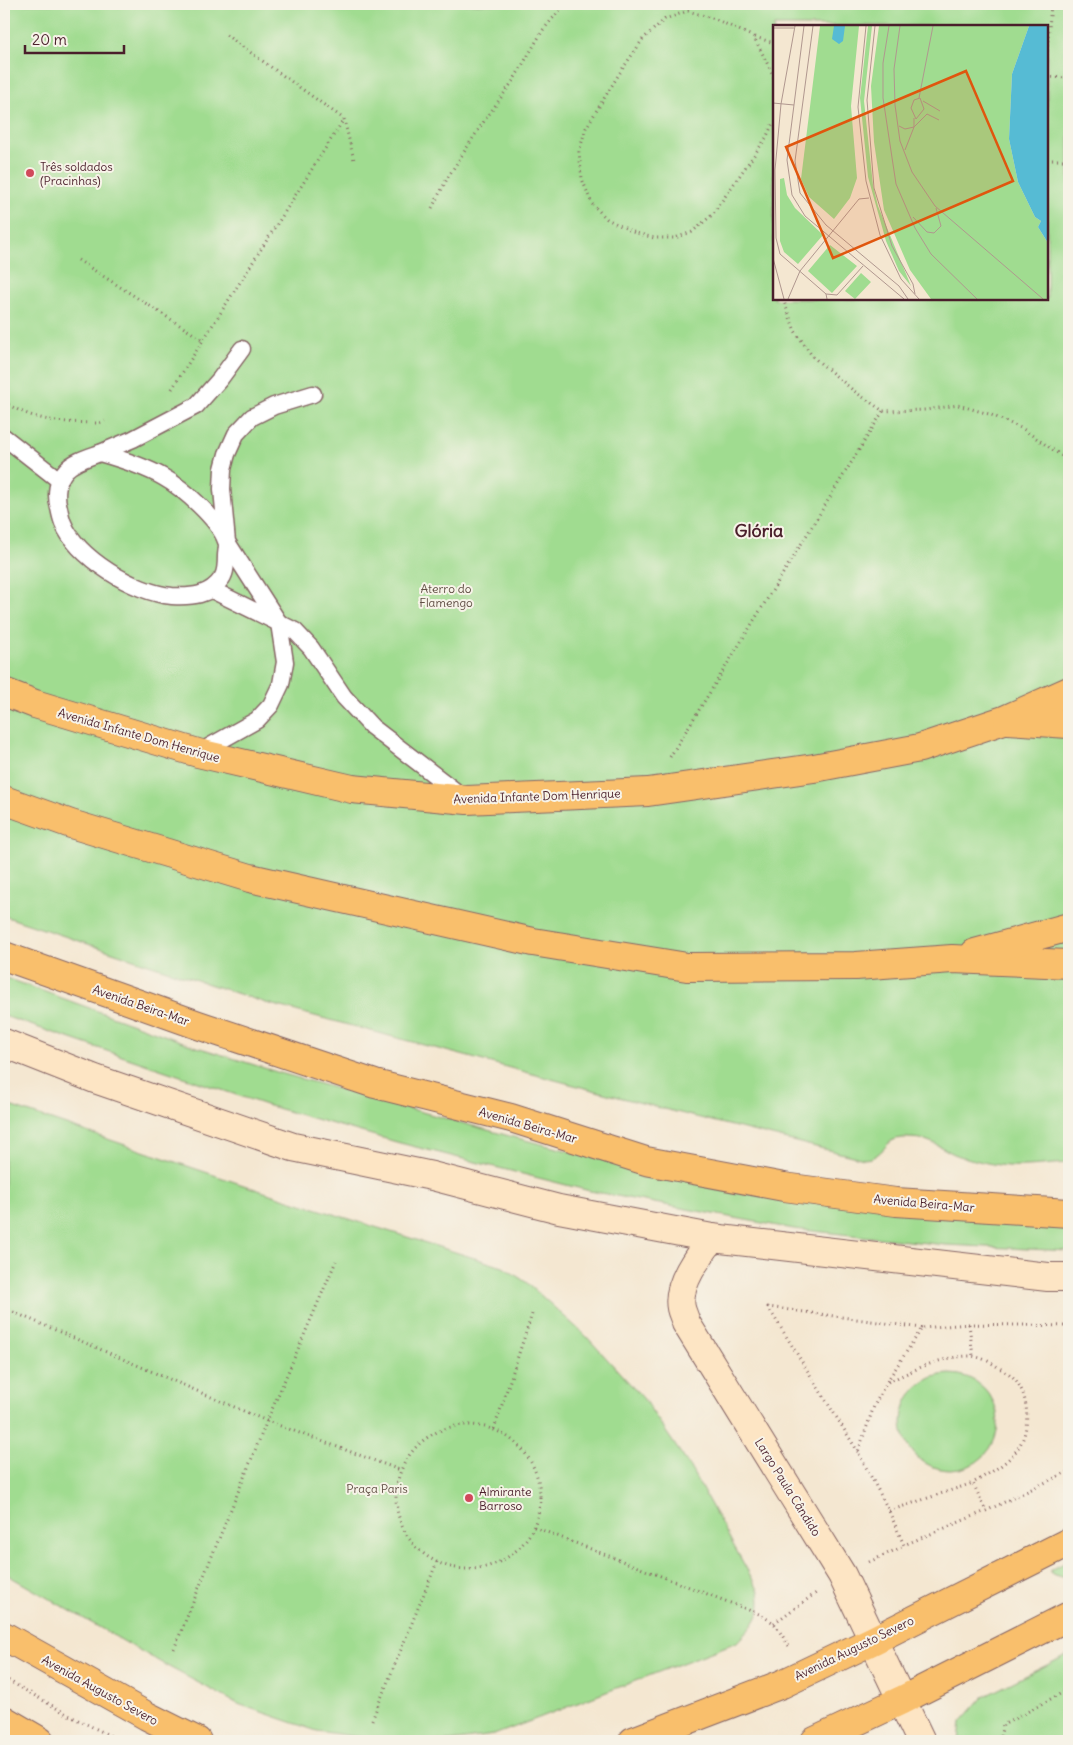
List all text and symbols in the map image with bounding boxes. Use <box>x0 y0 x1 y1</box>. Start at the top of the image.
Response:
scale bar <box>25 22 124 54</box>
inset map <box>773 25 1048 300</box>
text: 20 m <box>32 30 67 49</box>
place label: Três soldados (Pracinhas) <box>40 159 113 188</box>
marker: Três soldados (Pracinhas) <box>24 167 36 179</box>
district label: Glória <box>735 519 783 542</box>
park label: Aterro do Flamengo <box>419 581 473 610</box>
street label: Avenida Infante Dom Henrique <box>57 705 221 765</box>
street label: Avenida Infante Dom Henrique <box>453 786 621 806</box>
street label: Avenida Beira-Mar <box>91 981 191 1029</box>
street label: Avenida Beira-Mar <box>477 1104 579 1146</box>
street label: Avenida Beira-Mar <box>873 1191 975 1215</box>
street label: Largo Paula Cândido <box>752 1435 824 1539</box>
park label: Praça Paris <box>346 1481 408 1496</box>
place label: Almirante Barroso <box>479 1484 531 1513</box>
marker: Almirante Barroso <box>463 1492 475 1504</box>
street label: Avenida Augusto Severo <box>792 1612 916 1683</box>
street label: Avenida Augusto Severo <box>39 1652 161 1728</box>

